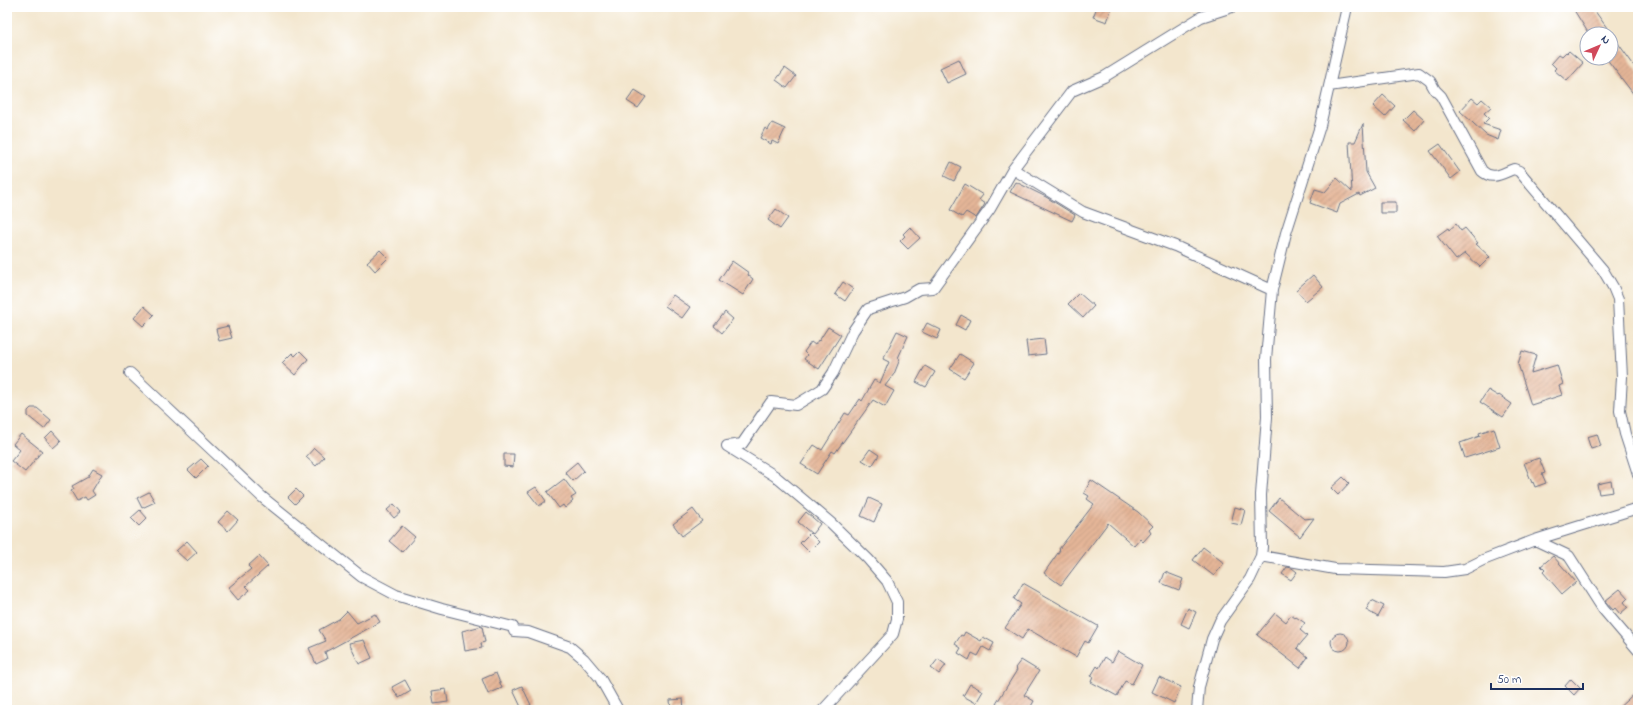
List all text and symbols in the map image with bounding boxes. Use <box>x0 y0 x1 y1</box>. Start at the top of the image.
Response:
north arrow <box>1579 26 1619 66</box>
text: N <box>1597 32 1614 48</box>
scale bar <box>1491 665 1583 691</box>
text: 50 m <box>1497 671 1521 689</box>

